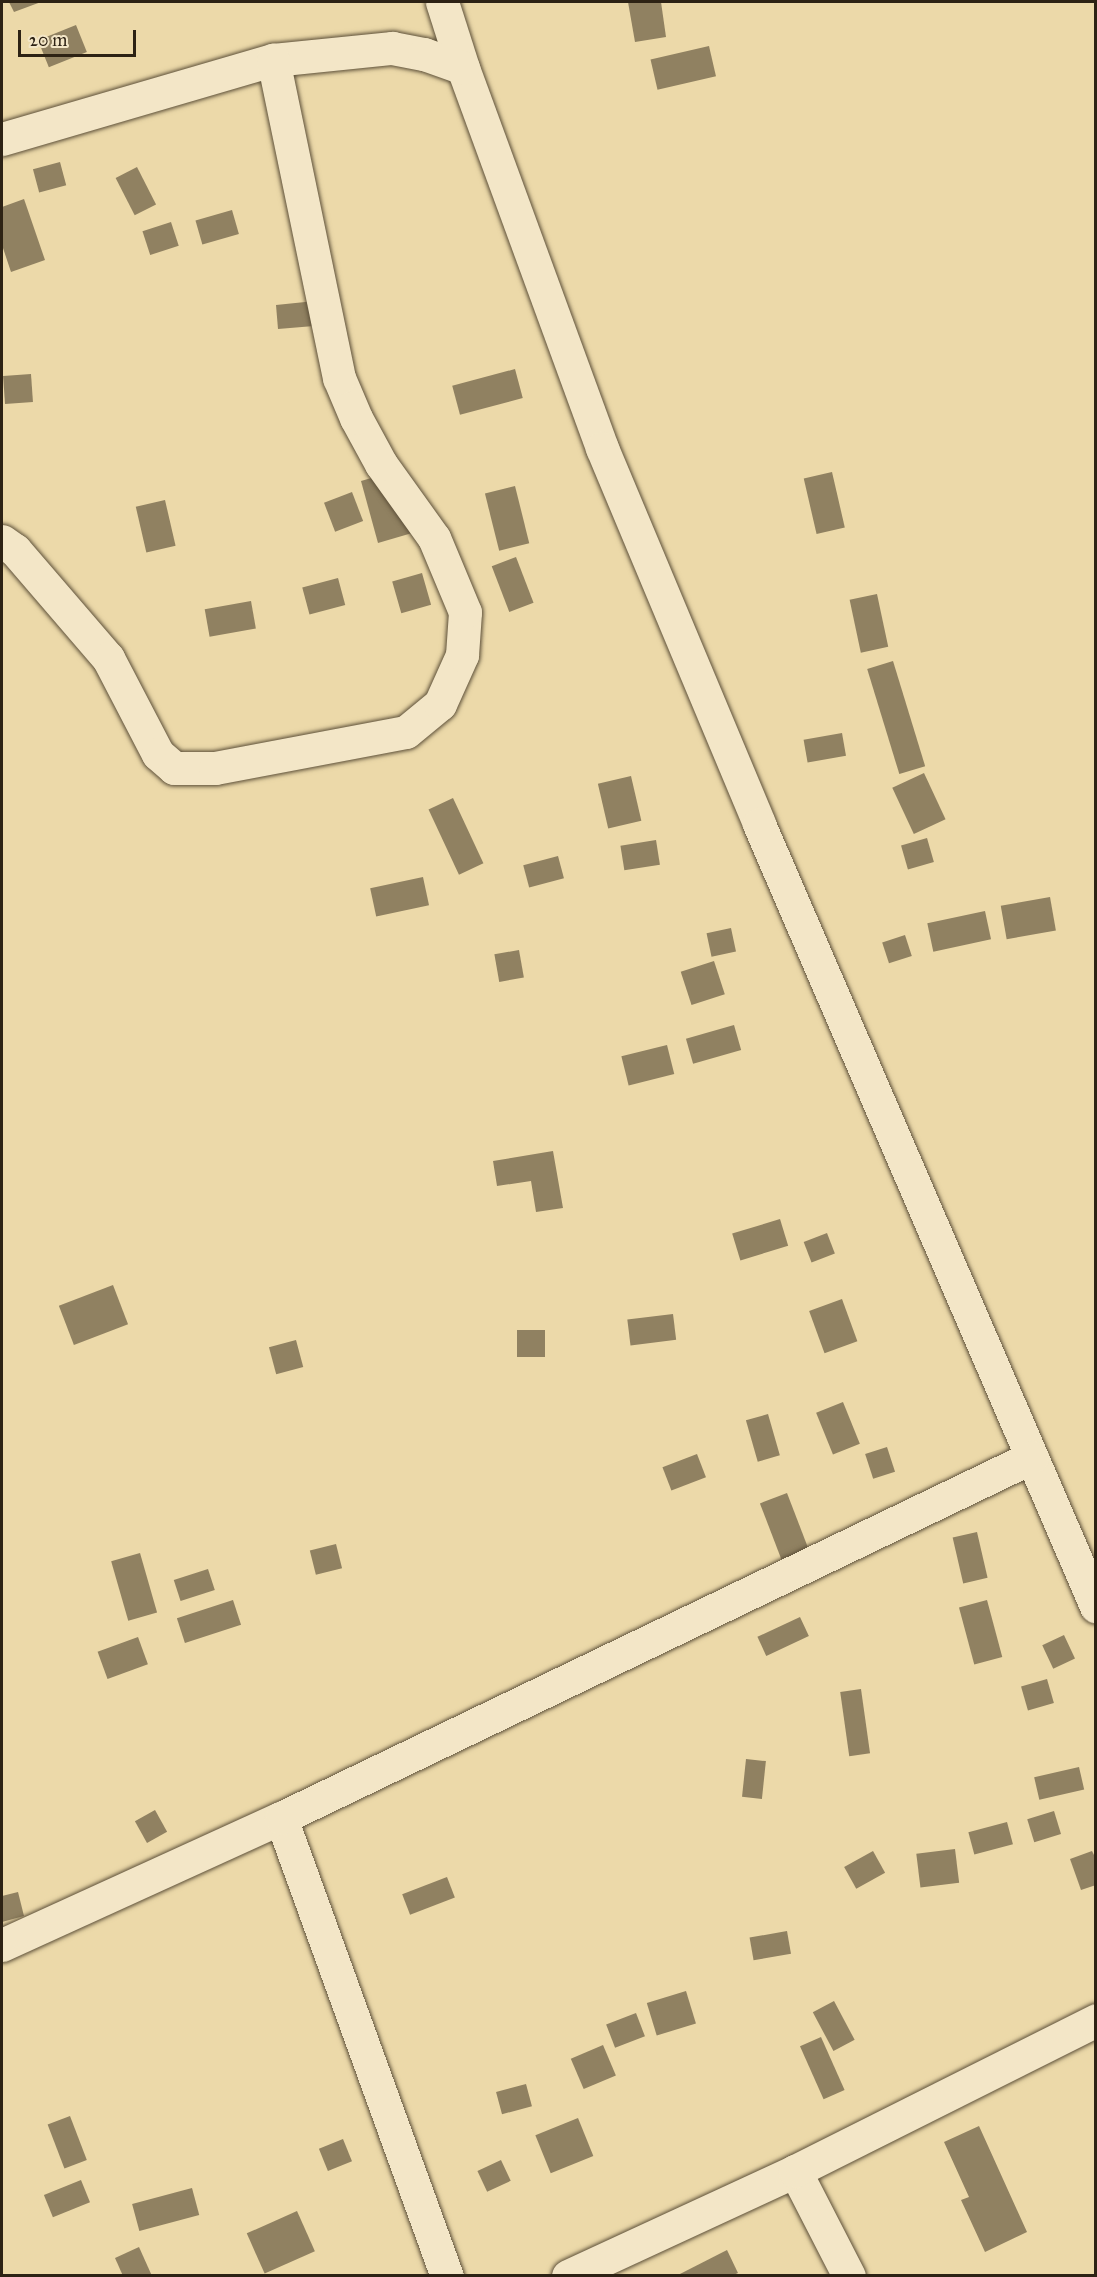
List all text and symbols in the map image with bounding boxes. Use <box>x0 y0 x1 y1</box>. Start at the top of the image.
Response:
scale bar <box>21 18 140 56</box>
text: 20 m <box>29 29 67 51</box>

